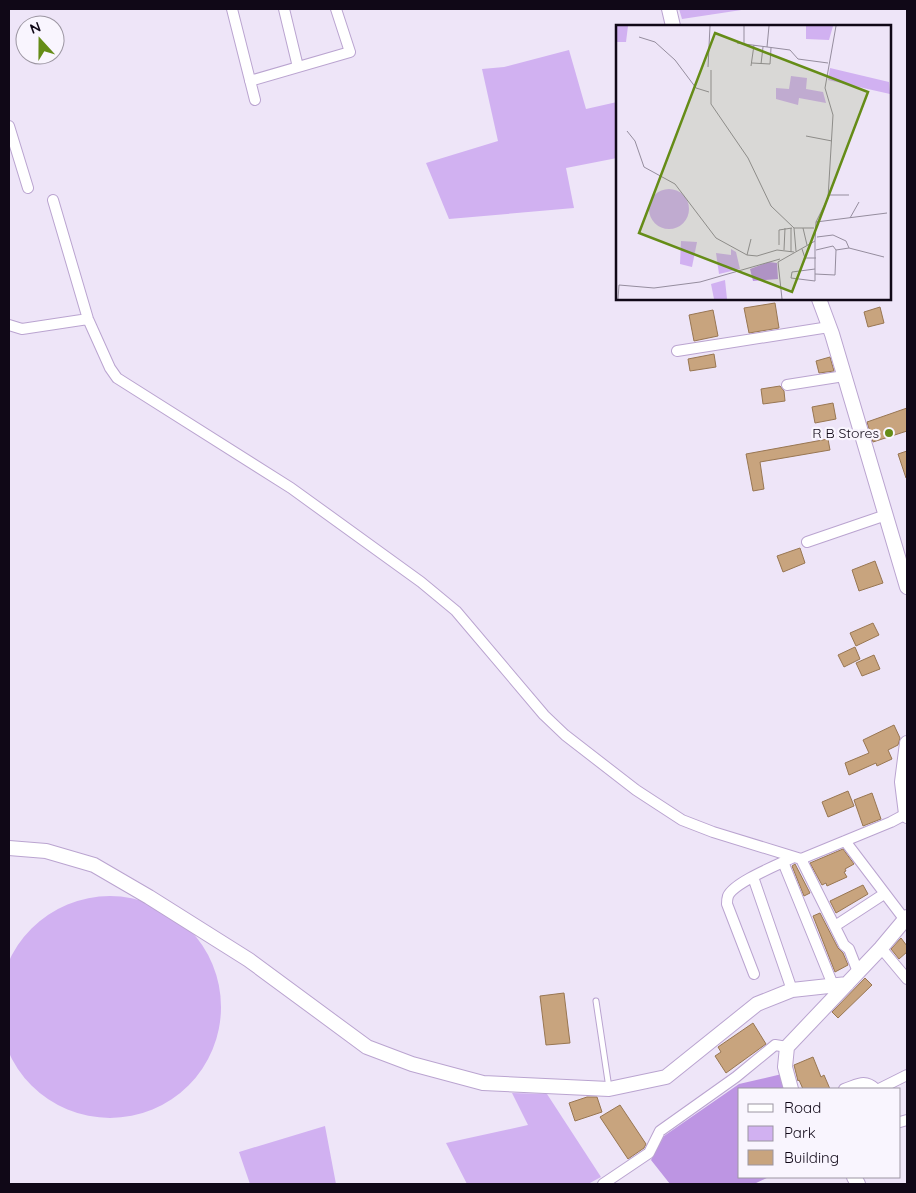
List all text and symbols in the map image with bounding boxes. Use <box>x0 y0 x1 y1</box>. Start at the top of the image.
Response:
north arrow <box>15 15 65 65</box>
text: N <box>27 18 43 38</box>
inset map <box>616 25 891 300</box>
place label: R B Stores <box>812 424 879 442</box>
marker: R B Stores <box>883 427 895 439</box>
legend <box>738 1088 901 1178</box>
text: Road <box>784 1098 821 1117</box>
text: Park <box>784 1123 816 1142</box>
text: Building <box>784 1148 839 1167</box>

